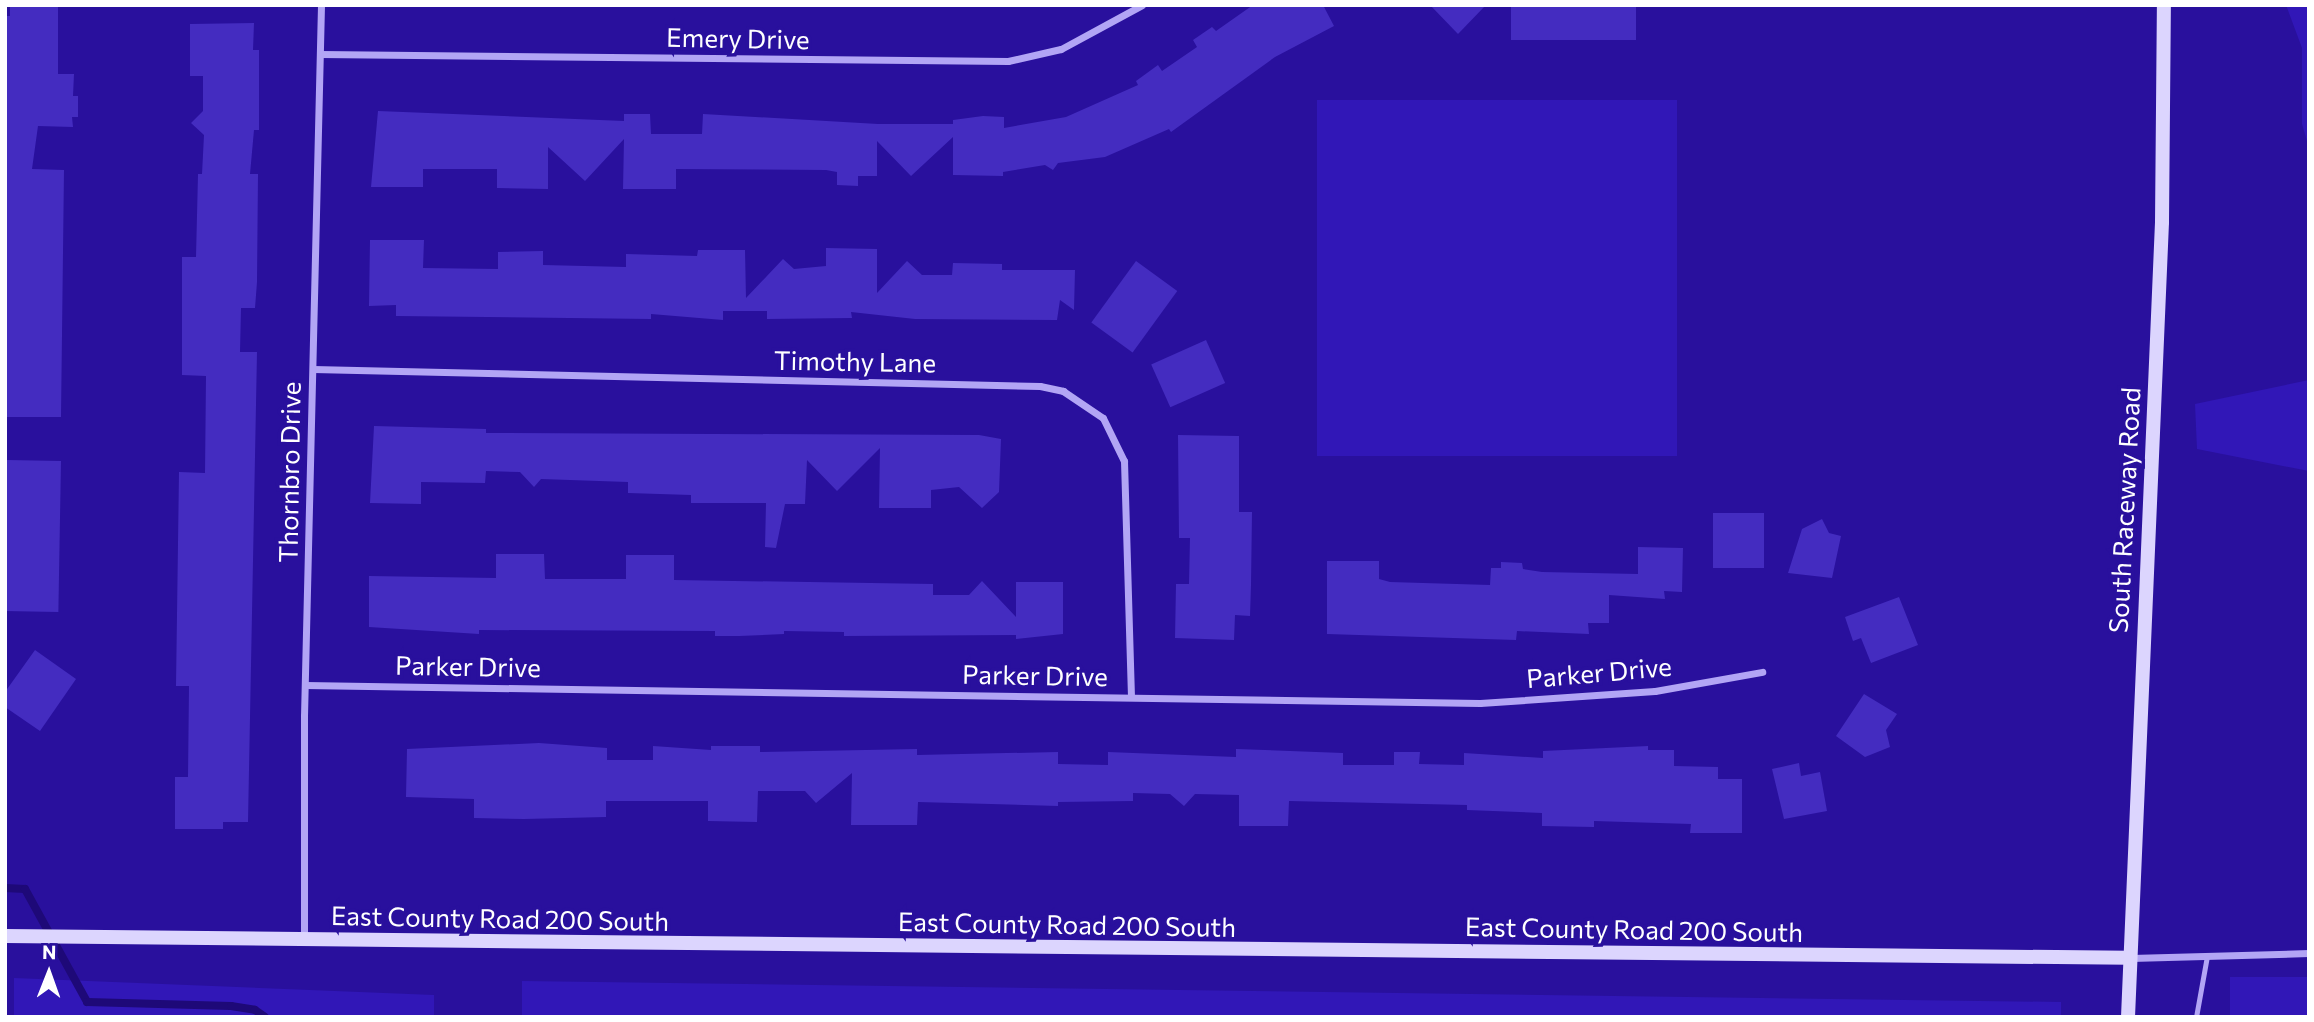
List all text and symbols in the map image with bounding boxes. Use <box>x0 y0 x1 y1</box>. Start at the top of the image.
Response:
street label: Emery Drive <box>666 21 810 55</box>
street label: Timothy Lane <box>774 344 936 378</box>
street label: Thornbro Drive <box>272 381 306 563</box>
street label: South Raceway Road <box>2102 386 2146 634</box>
street label: Parker Drive <box>395 649 541 683</box>
street label: Parker Drive <box>1525 650 1673 694</box>
street label: Parker Drive <box>962 658 1108 692</box>
street label: East County Road 200 South <box>331 899 669 937</box>
street label: East County Road 200 South <box>898 905 1236 943</box>
street label: East County Road 200 South <box>1465 910 1803 948</box>
north arrow <box>14 938 84 1008</box>
text: N <box>42 940 57 963</box>

